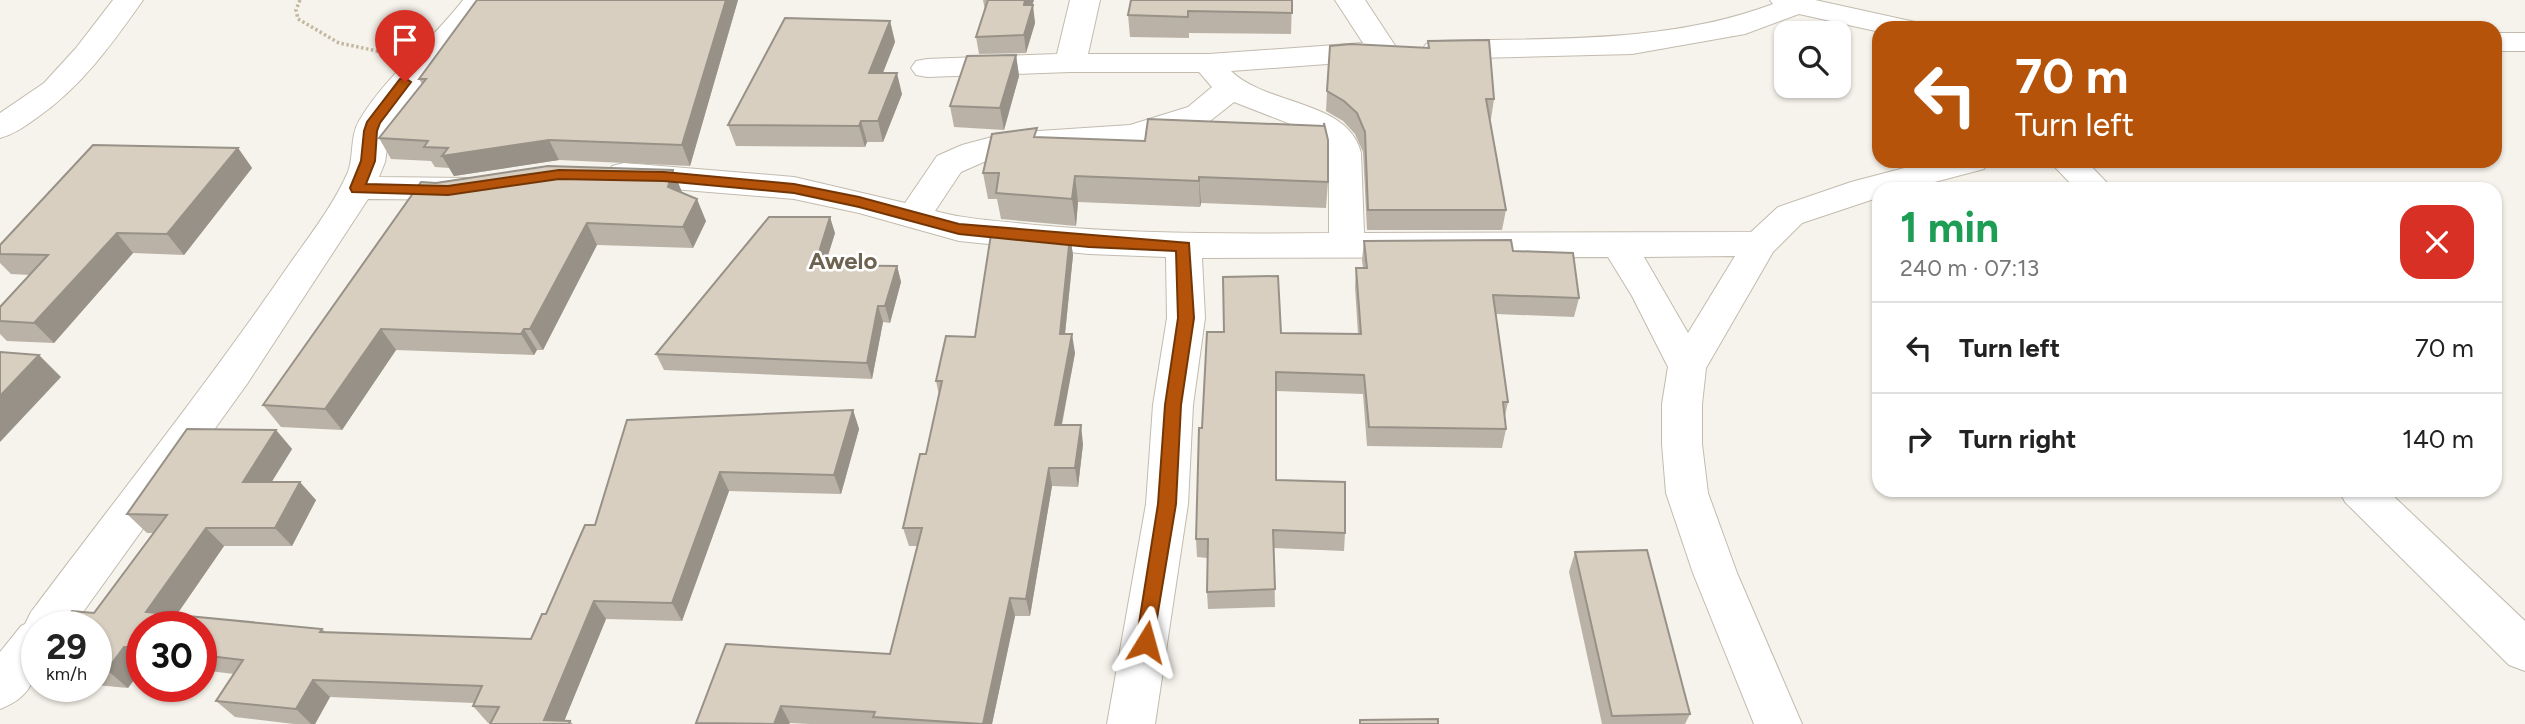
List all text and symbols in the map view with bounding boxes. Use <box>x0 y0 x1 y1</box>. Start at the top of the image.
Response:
pin <box>375 10 435 82</box>
icon: arrive <box>386 21 424 59</box>
map controls <box>1774 21 1851 98</box>
button: search <box>1774 21 1851 98</box>
text: 70 m <box>2015 46 2128 105</box>
icon: left <box>1900 49 1991 140</box>
text: Turn left <box>2015 106 2134 144</box>
text: 1 min <box>1900 202 1999 253</box>
button: close <box>2400 205 2474 279</box>
district label: Awelo <box>809 246 878 275</box>
text: 240 m · 07:13 <box>1900 254 2039 282</box>
icon: left <box>1900 329 1938 367</box>
text: Turn left <box>1959 332 2060 364</box>
text: 70 m <box>2415 332 2474 364</box>
icon: right <box>1900 420 1938 458</box>
text: Turn right <box>1959 423 2076 455</box>
text: 140 m <box>2402 423 2474 455</box>
position arrow <box>1109 605 1183 679</box>
speed limit sign: 30 <box>126 611 217 702</box>
text: 29 <box>46 626 87 668</box>
text: km/h <box>46 663 87 685</box>

